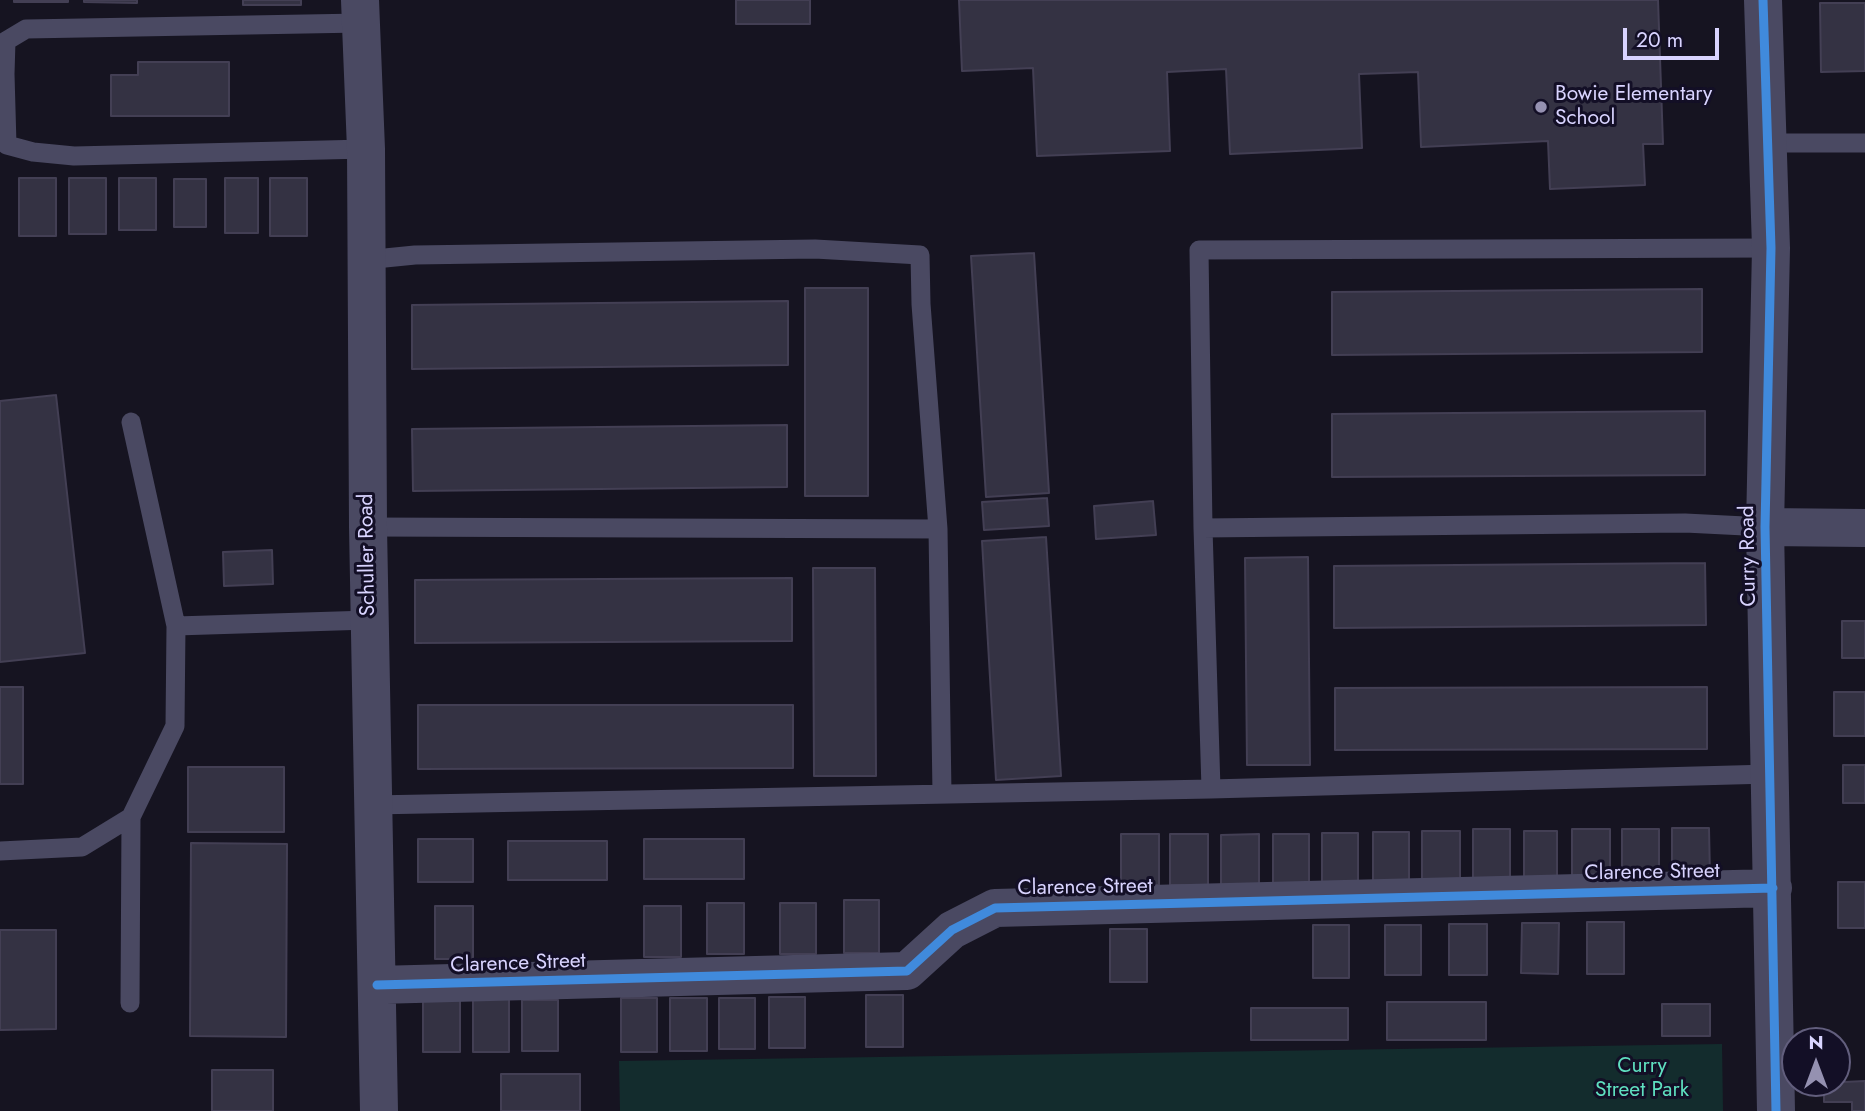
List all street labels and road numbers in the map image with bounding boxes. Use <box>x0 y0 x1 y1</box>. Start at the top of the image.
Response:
street label: Schuller Road <box>354 493 382 617</box>
street label: Curry Road <box>1736 505 1762 607</box>
street label: Clarence Street <box>1584 859 1720 887</box>
street label: Clarence Street <box>1017 874 1153 902</box>
street label: Clarence Street <box>450 949 586 979</box>

